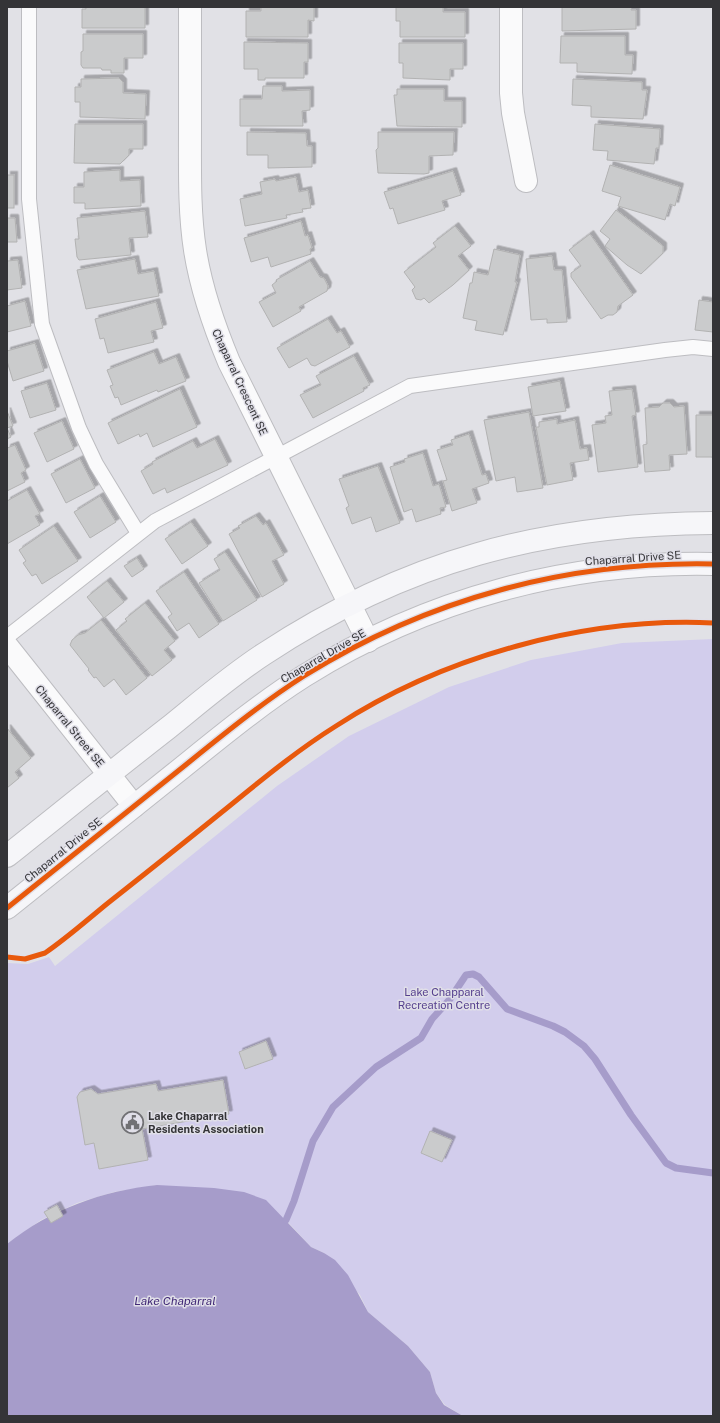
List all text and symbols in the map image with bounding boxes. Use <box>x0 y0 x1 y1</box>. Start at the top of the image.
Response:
street label: Chaparral Crescent SE <box>210 327 270 437</box>
street label: Chaparral Drive SE <box>585 549 682 567</box>
street label: Chaparral Drive SE <box>278 627 368 685</box>
street label: Chaparral Street SE <box>33 683 107 770</box>
street label: Chaparral Drive SE <box>22 815 104 885</box>
park label: Lake Chapparal Recreation Centre <box>398 986 490 1011</box>
public building icon: Lake Chaparral Residents Association <box>120 1109 146 1135</box>
place label: Lake Chaparral Residents Association <box>148 1110 264 1135</box>
water label: Lake Chaparral <box>134 1294 216 1308</box>

